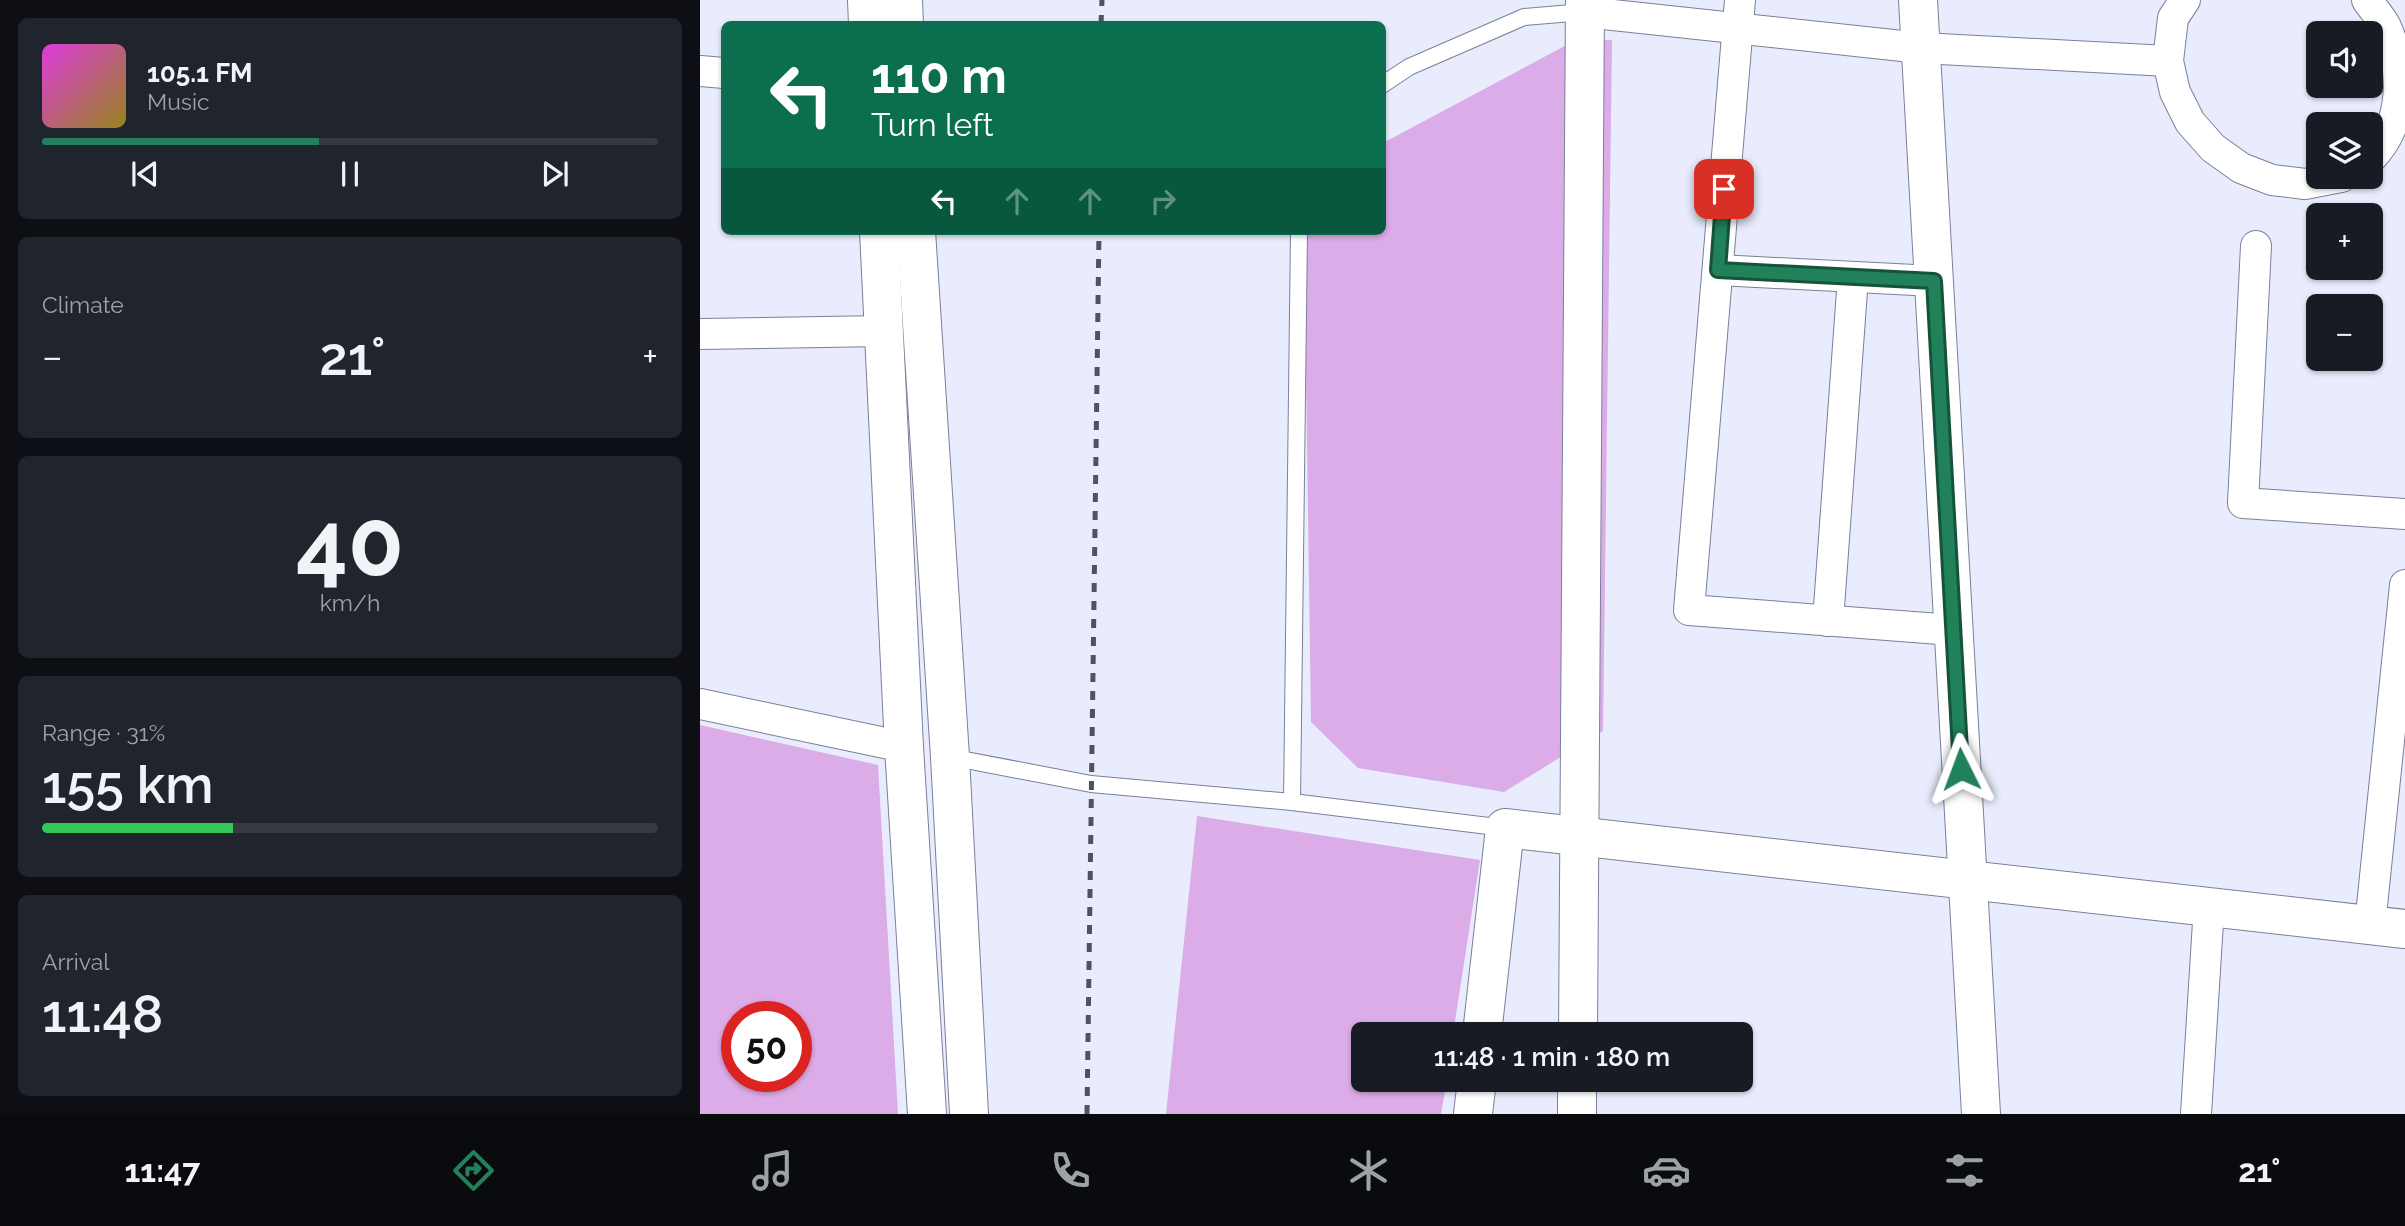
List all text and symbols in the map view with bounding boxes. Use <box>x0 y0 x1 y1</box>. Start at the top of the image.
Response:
map controls <box>2306 21 2383 371</box>
button: sound <box>2306 21 2383 98</box>
text: 110 m <box>871 47 1007 104</box>
icon: left <box>756 49 847 140</box>
text: 105.1 FM <box>147 58 253 88</box>
text: Music <box>147 88 210 115</box>
text: Turn left <box>871 106 993 143</box>
button: layers <box>2306 112 2383 189</box>
icon: previous <box>126 155 164 193</box>
icon: pause <box>331 155 369 193</box>
icon: next <box>536 155 574 193</box>
pin <box>1694 159 1754 219</box>
icon: arrive <box>1705 170 1743 208</box>
icon: left <box>925 182 963 220</box>
icon: ahead <box>998 182 1036 220</box>
icon: ahead <box>1071 182 1109 220</box>
icon: right <box>1144 182 1182 220</box>
button: + <box>2306 203 2383 280</box>
text: Climate <box>42 291 124 318</box>
button: − <box>2306 294 2383 371</box>
text: 21° <box>319 326 386 387</box>
text: − <box>42 334 62 379</box>
text: + <box>642 334 658 379</box>
text: 40 <box>296 490 404 597</box>
text: km/h <box>320 589 380 616</box>
text: Range · 31% <box>42 719 165 746</box>
position arrow <box>1924 732 1998 806</box>
text: 155 km <box>42 754 213 815</box>
text: Arrival <box>42 948 109 975</box>
text: 11:48 <box>42 983 163 1044</box>
speed limit sign: 50 <box>721 1001 812 1092</box>
text: 11:48 · 1 min · 180 m <box>1434 1042 1670 1072</box>
icon: directions <box>449 1146 498 1195</box>
icon: music <box>748 1146 797 1195</box>
icon: phone <box>1046 1146 1095 1195</box>
icon: climate <box>1344 1146 1393 1195</box>
icon: car <box>1642 1146 1691 1195</box>
icon: filters <box>1940 1146 1989 1195</box>
text: 11:47 <box>125 1152 200 1189</box>
text: 21° <box>2238 1152 2280 1189</box>

